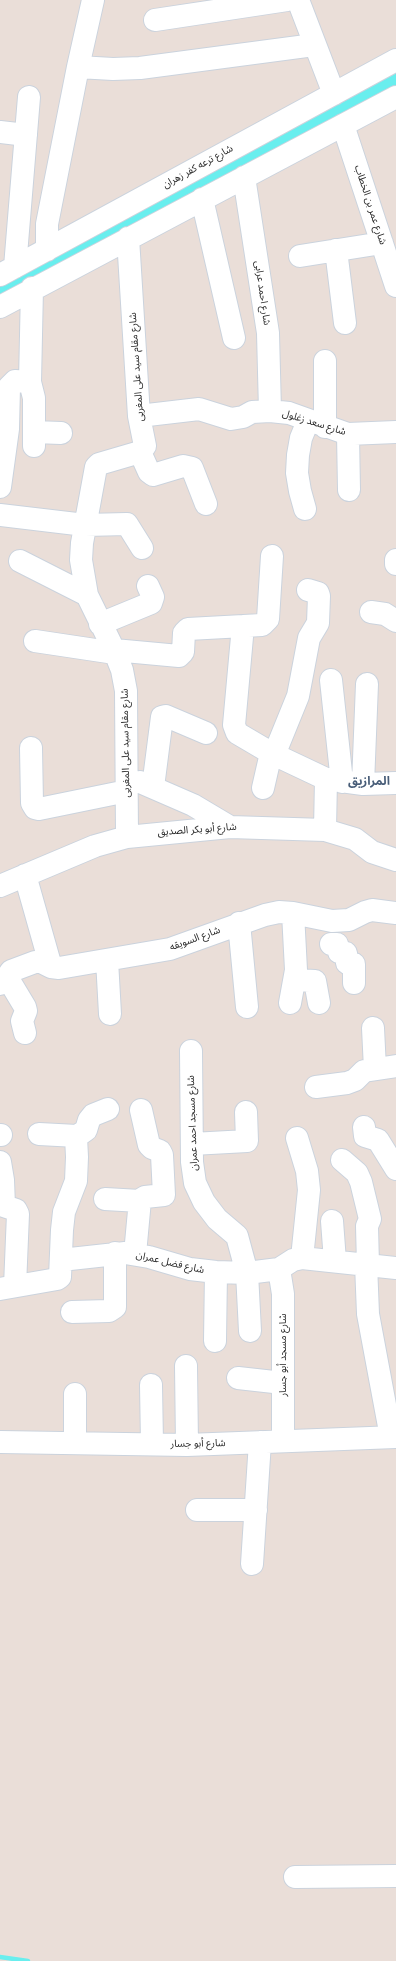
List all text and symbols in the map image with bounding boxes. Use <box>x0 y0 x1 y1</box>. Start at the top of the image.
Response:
street label: شارع ترعه كفر زهران <box>161 143 235 191</box>
street label: شارع عمر بن الخطاب <box>351 164 389 246</box>
street label: شارع احمد عرابى <box>252 260 272 326</box>
street label: شارع مقام سيد على المغربى <box>127 312 147 422</box>
street label: شارع سعد زغلول <box>281 408 347 438</box>
street label: شارع مقام سيد على المغربى <box>119 688 133 798</box>
district label: المرازيق <box>348 775 390 789</box>
street label: شارع أبو بكر الصديق <box>157 821 237 839</box>
street label: شارع السويقه <box>168 924 222 954</box>
street label: شارع مسجد احمد عمران <box>185 1075 201 1171</box>
street label: شارع فضل عمران <box>135 1249 205 1277</box>
street label: شارع مسجد أبو جسار <box>277 1313 289 1397</box>
street label: شارع أبو جسار <box>170 1438 226 1450</box>

